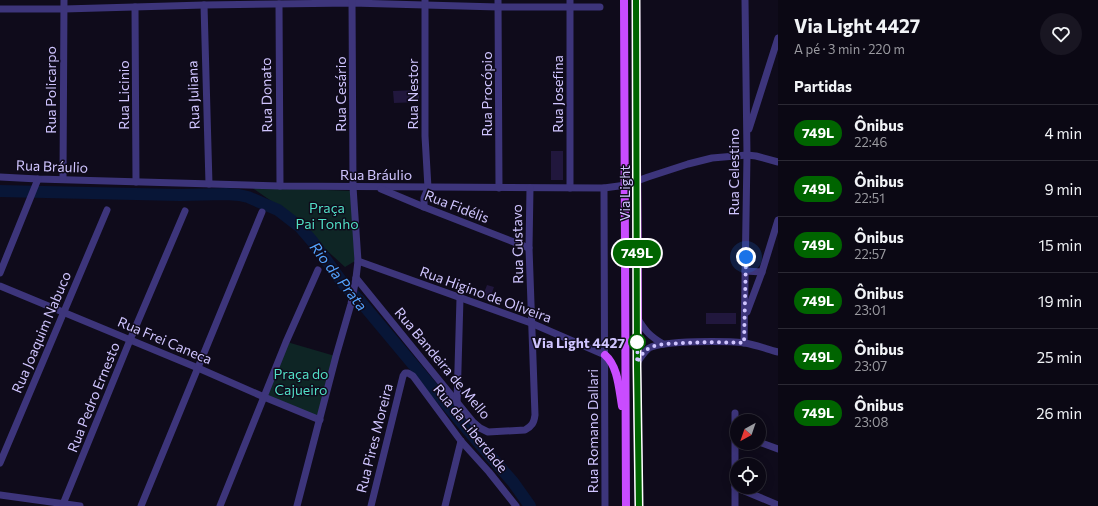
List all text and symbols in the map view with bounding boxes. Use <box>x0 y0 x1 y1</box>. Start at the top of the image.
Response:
button: heart <box>1040 13 1082 55</box>
text: Via Light 4427 <box>794 14 920 37</box>
text: A pé · 3 min · 220 m <box>794 41 905 57</box>
street label: Rua Policarpo <box>42 46 59 134</box>
street label: Rua Procópio <box>478 51 495 137</box>
street label: Rua Josefina <box>549 55 566 133</box>
street label: Rua Cesário <box>332 56 349 132</box>
street label: Rua Donato <box>257 57 275 133</box>
street label: Rua Nestor <box>404 58 421 130</box>
street label: Rua Licinio <box>115 60 132 130</box>
street label: Rua Juliana <box>183 60 203 130</box>
text: Partidas <box>794 77 852 95</box>
text: Ônibus <box>854 116 904 134</box>
text: 749L <box>802 124 834 141</box>
text: 4 min <box>1045 124 1082 142</box>
street label: Rua Celestino <box>725 128 742 216</box>
text: 22:46 <box>854 134 887 150</box>
street label: Rua Bráulio <box>16 156 88 176</box>
street label: Via Light <box>616 165 633 221</box>
street label: Rua Bráulio <box>340 166 412 183</box>
text: Ônibus <box>854 172 904 190</box>
text: 749L <box>802 180 834 197</box>
text: 9 min <box>1044 180 1082 198</box>
street label: Rua Fidélis <box>422 186 492 226</box>
text: 22:51 <box>854 190 885 206</box>
park label: Praça Pai Tonho <box>295 199 359 232</box>
street label: Rua Gustavo <box>508 204 526 284</box>
text: Ônibus <box>854 228 904 246</box>
text: 749L <box>802 236 834 253</box>
text: 15 min <box>1039 236 1082 254</box>
water label: Rio da Prata <box>307 238 371 314</box>
line badge: 749L <box>609 240 665 266</box>
text: 749L <box>621 244 653 261</box>
text: 22:57 <box>854 246 886 262</box>
your location <box>736 247 756 267</box>
street label: Rua Higino de Oliveira <box>418 262 554 326</box>
street label: Rua Joaquim Nabuco <box>8 269 74 395</box>
text: Ônibus <box>854 284 904 302</box>
text: 749L <box>802 292 834 309</box>
text: 19 min <box>1038 292 1082 310</box>
text: 23:01 <box>854 302 886 318</box>
street label: Rua Bandeira de Mello <box>391 304 495 422</box>
street label: Rua Frei Caneca <box>115 313 215 367</box>
marker: Via Light 4427 <box>628 333 646 351</box>
place label: Via Light 4427 <box>532 334 625 351</box>
street label: Rua Pedro Ernesto <box>63 339 123 455</box>
text: Ônibus <box>854 340 904 358</box>
text: 749L <box>802 348 834 365</box>
text: 25 min <box>1037 348 1082 366</box>
text: 23:07 <box>854 358 887 374</box>
park label: Praça do Cajueiro <box>274 365 328 398</box>
street label: Rua Romano Dallari <box>584 369 601 493</box>
street label: Rua da Liberdade <box>430 380 512 476</box>
street label: Rua Pires Moreira <box>352 382 396 494</box>
text: Ônibus <box>854 396 904 414</box>
text: 749L <box>802 404 834 421</box>
text: 26 min <box>1036 404 1082 422</box>
north arrow <box>730 414 766 450</box>
map controls <box>730 414 766 494</box>
text: 23:08 <box>854 414 888 430</box>
button: locate <box>730 458 766 494</box>

